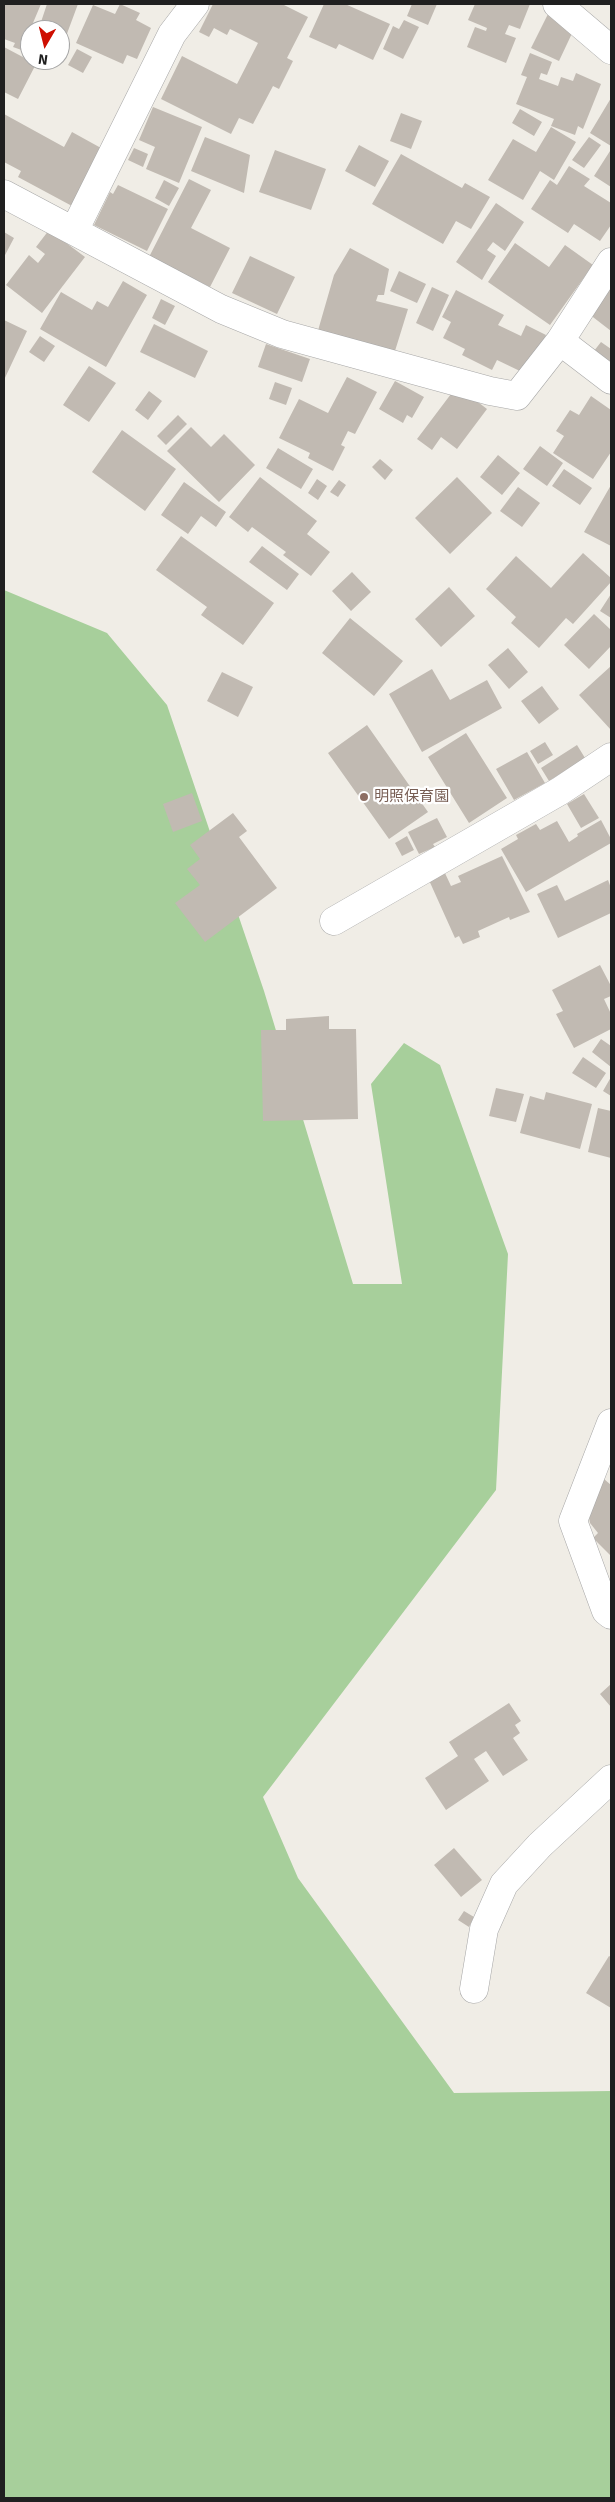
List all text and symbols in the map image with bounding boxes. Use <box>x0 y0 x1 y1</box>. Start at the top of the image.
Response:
north arrow <box>20 20 70 70</box>
text: N <box>37 50 49 68</box>
place label: 明照保育園 <box>374 788 449 806</box>
marker: 明照保育園 <box>358 791 370 803</box>

